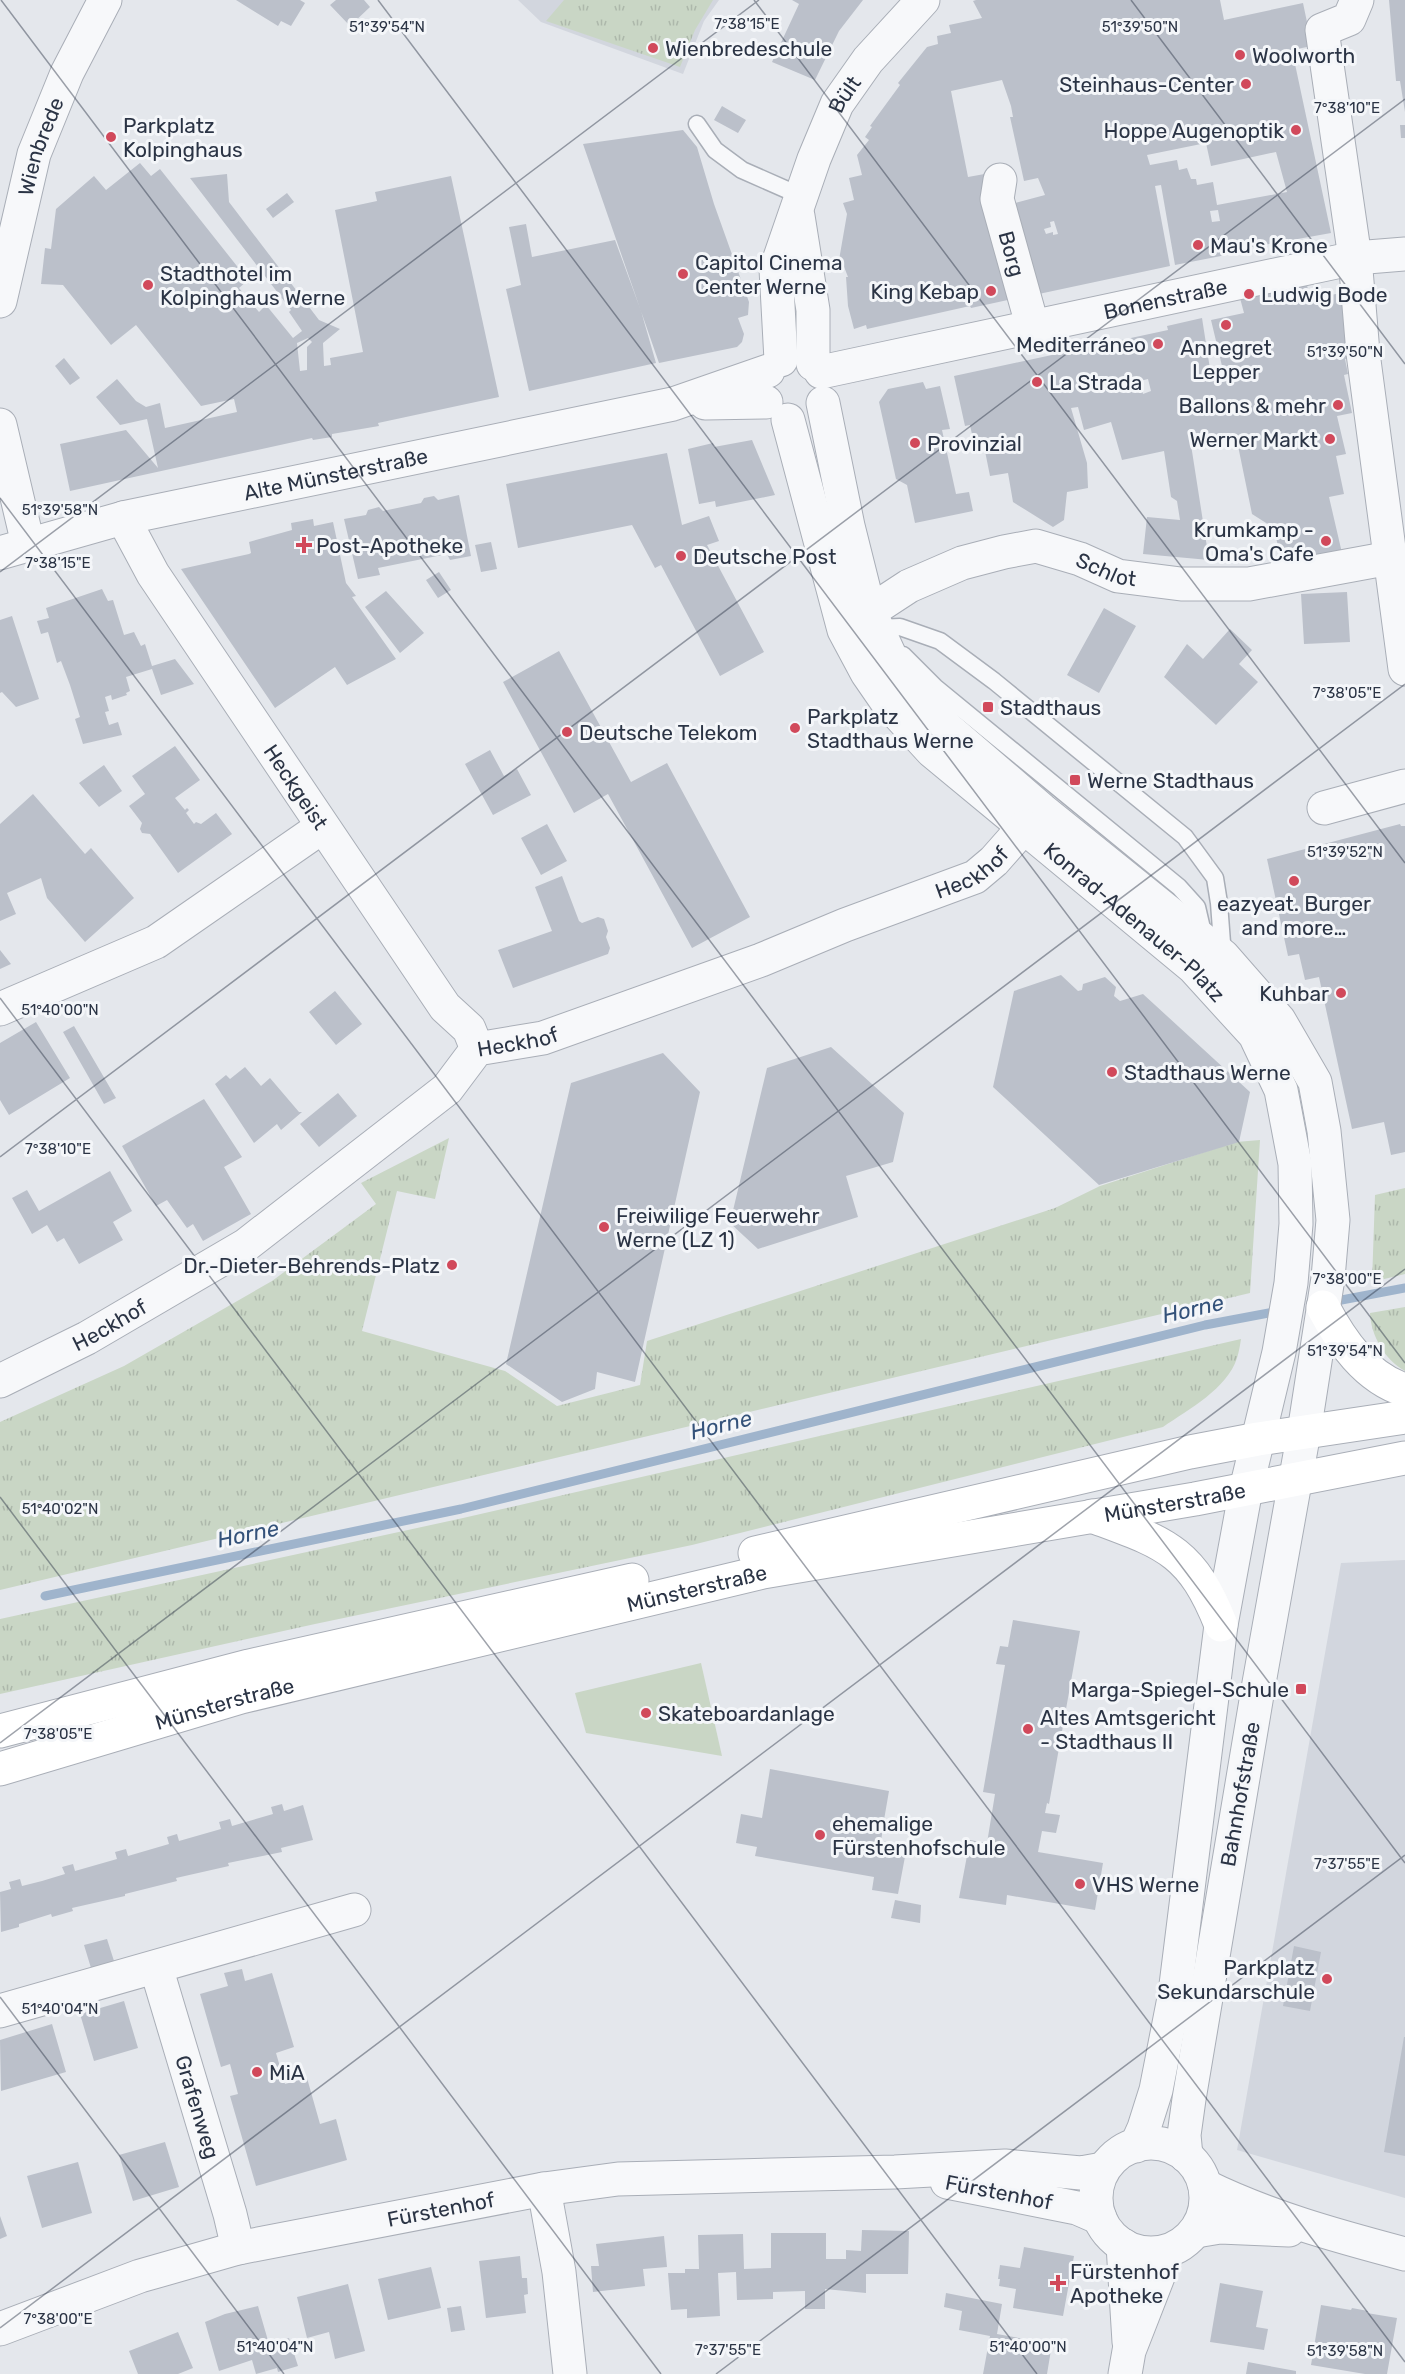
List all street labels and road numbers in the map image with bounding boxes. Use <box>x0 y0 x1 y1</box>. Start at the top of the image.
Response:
street label: Bült <box>822 71 866 116</box>
street label: Wienbrede <box>12 93 68 198</box>
street label: Borg <box>994 228 1031 279</box>
street label: Bonenstraße <box>1101 273 1229 324</box>
street label: Alte Münsterstraße <box>241 443 430 505</box>
street label: Schlot <box>1072 546 1138 591</box>
street label: Heckgeist <box>259 739 334 834</box>
street label: Konrad-Adenauer-Platz <box>1039 837 1231 1007</box>
street label: Heckhof <box>932 841 1014 903</box>
street label: Heckhof <box>475 1021 562 1061</box>
street label: Heckhof <box>68 1293 151 1356</box>
street label: Münsterstraße <box>1102 1477 1248 1527</box>
street label: Münsterstraße <box>624 1559 769 1617</box>
street label: Münsterstraße <box>152 1672 297 1734</box>
street label: Bahnhofstraße <box>1215 1720 1265 1868</box>
street label: Grafenweg <box>171 2052 225 2162</box>
street label: Fürstenhof <box>943 2169 1055 2215</box>
street label: Fürstenhof <box>385 2186 496 2232</box>

